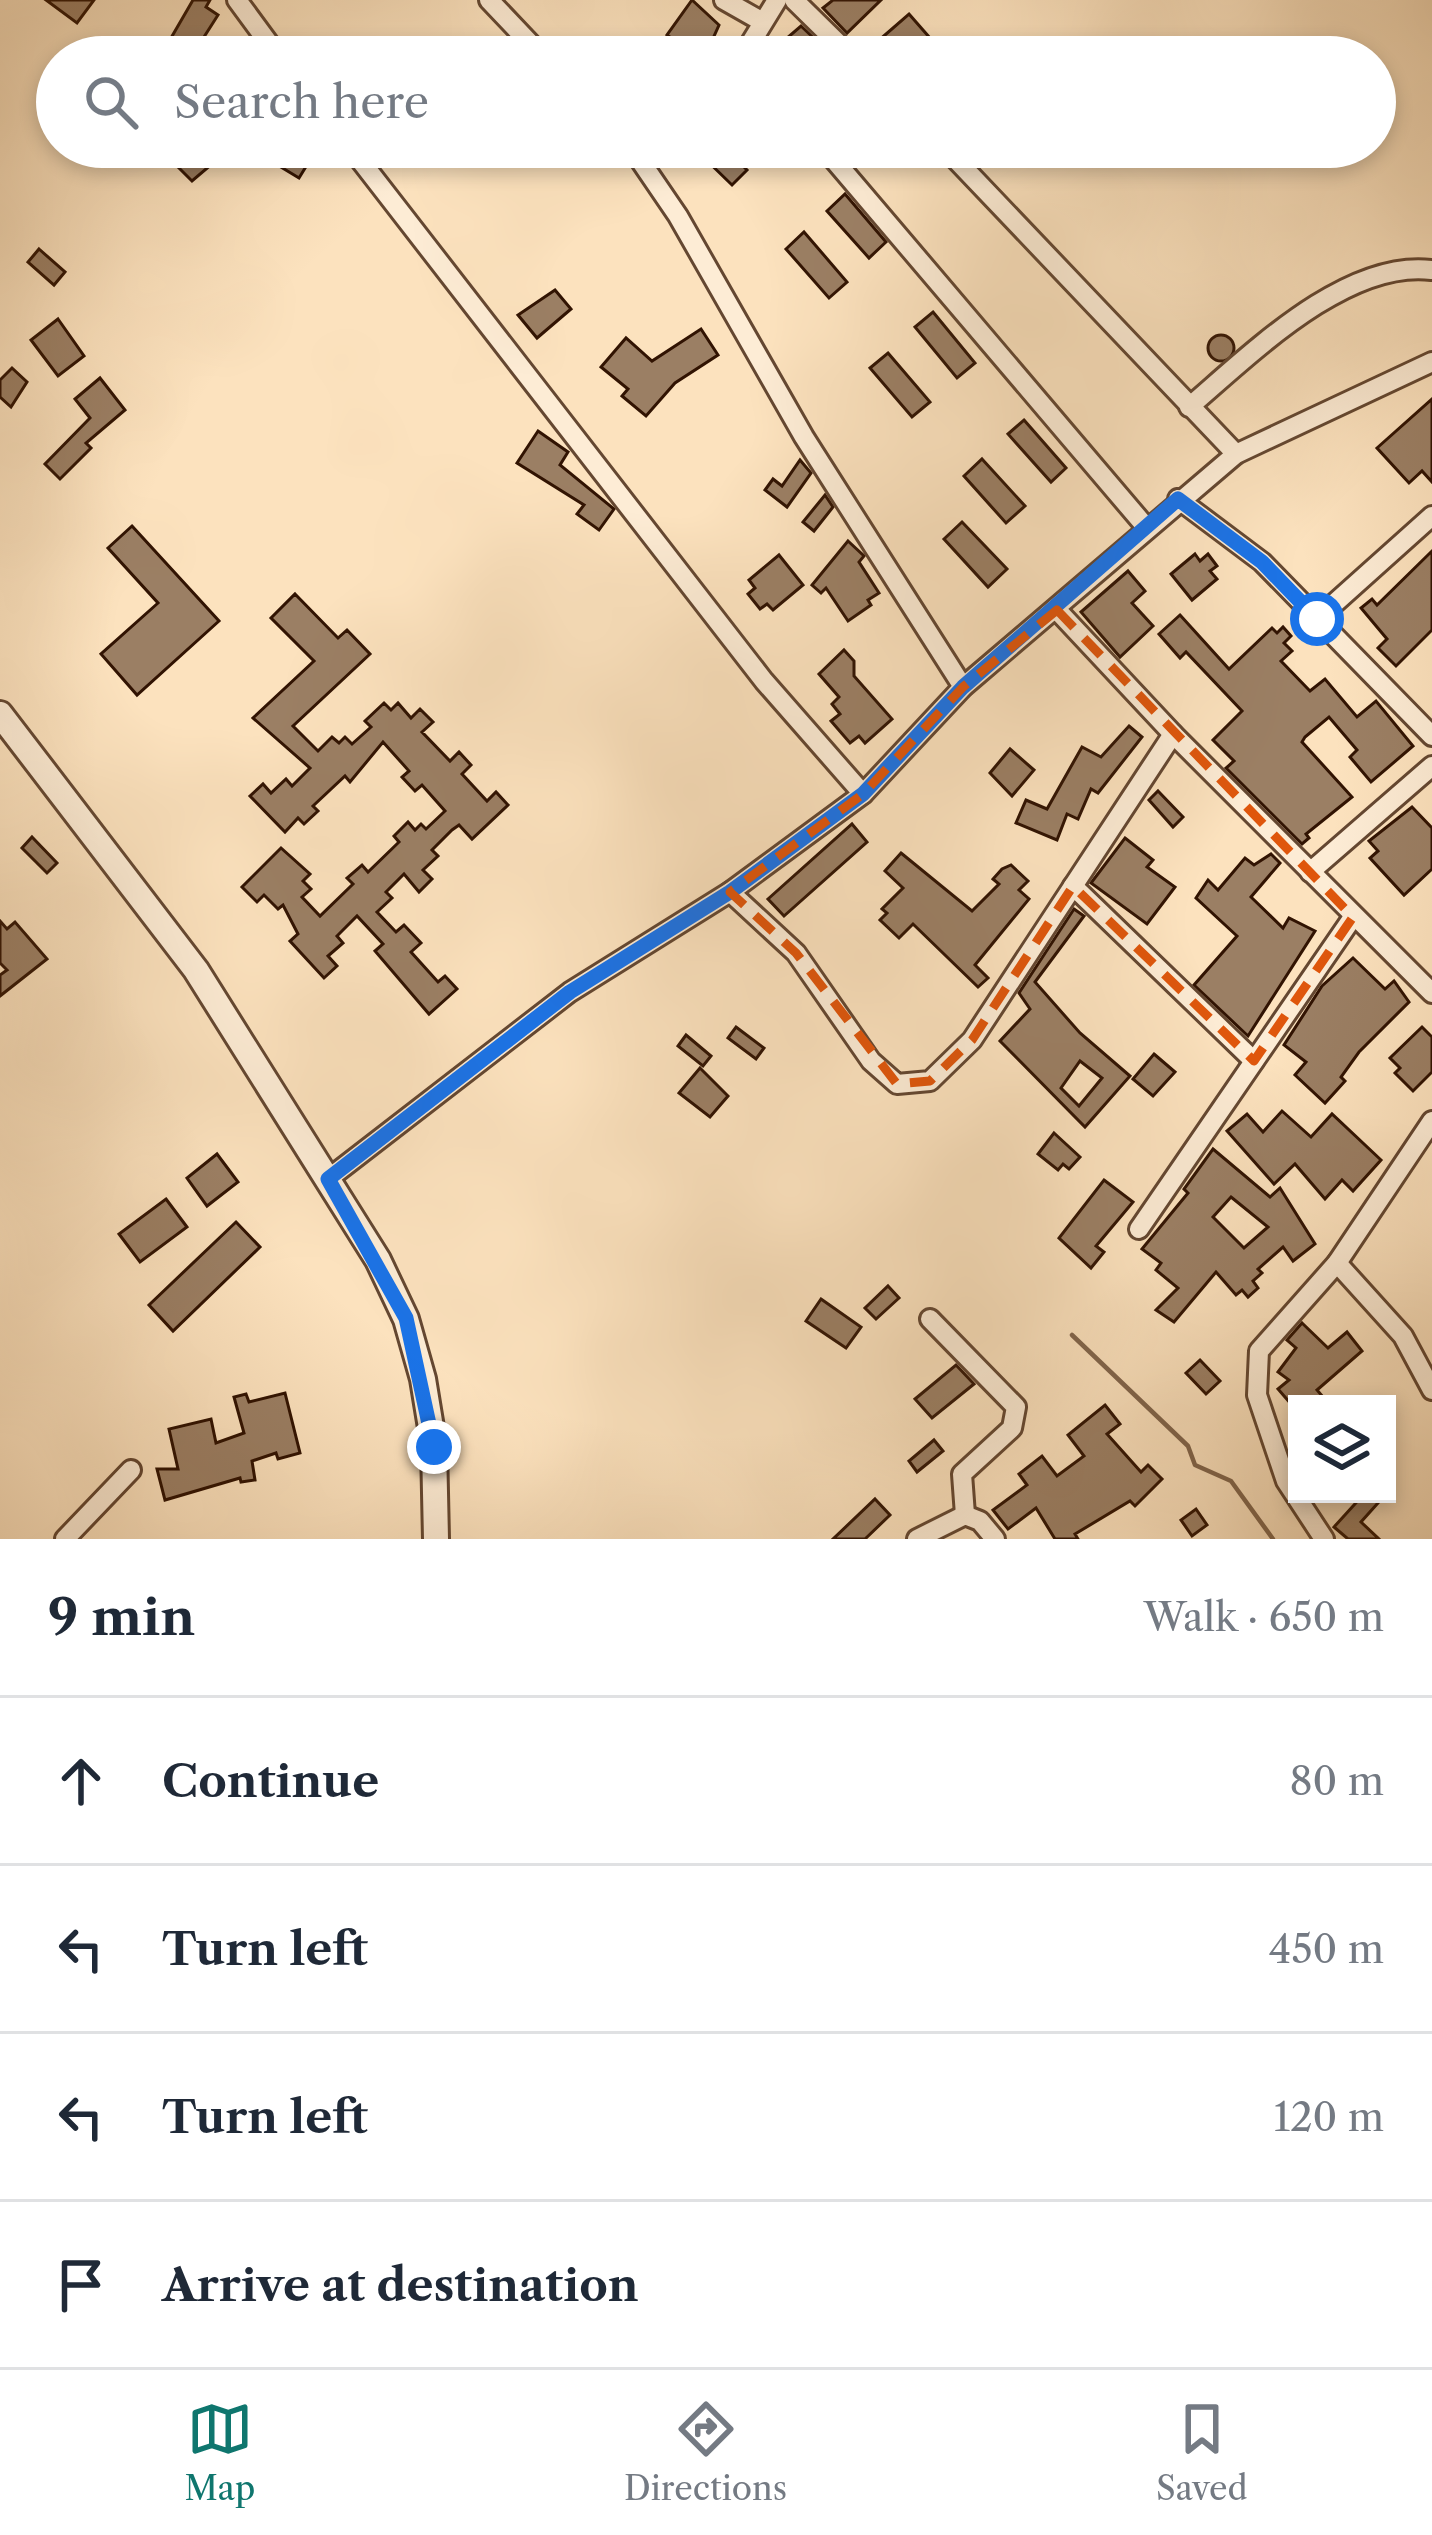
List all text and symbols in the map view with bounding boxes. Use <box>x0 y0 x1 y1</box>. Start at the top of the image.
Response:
search box <box>36 36 1396 168</box>
icon: search <box>78 69 144 135</box>
text: Search here <box>174 74 429 130</box>
route start <box>1290 592 1344 646</box>
map controls <box>1288 1395 1396 1503</box>
button: layers <box>1288 1395 1396 1503</box>
route end <box>407 1420 461 1474</box>
text: 9 min <box>48 1586 195 1648</box>
text: Walk · 650 m <box>1144 1593 1384 1641</box>
icon: ahead <box>48 1748 114 1814</box>
text: Continue <box>162 1753 379 1809</box>
text: 80 m <box>1289 1757 1384 1805</box>
icon: left <box>48 1916 114 1982</box>
text: Turn left <box>162 1921 368 1977</box>
text: 450 m <box>1269 1925 1384 1973</box>
icon: left <box>48 2084 114 2150</box>
text: Turn left <box>162 2089 368 2145</box>
text: 120 m <box>1274 2093 1384 2141</box>
icon: arrive <box>48 2252 114 2318</box>
text: Arrive at destination <box>162 2257 639 2313</box>
tab: Map <box>184 2396 255 2509</box>
tab: Directions <box>624 2396 787 2509</box>
tab: Saved <box>1156 2396 1248 2509</box>

